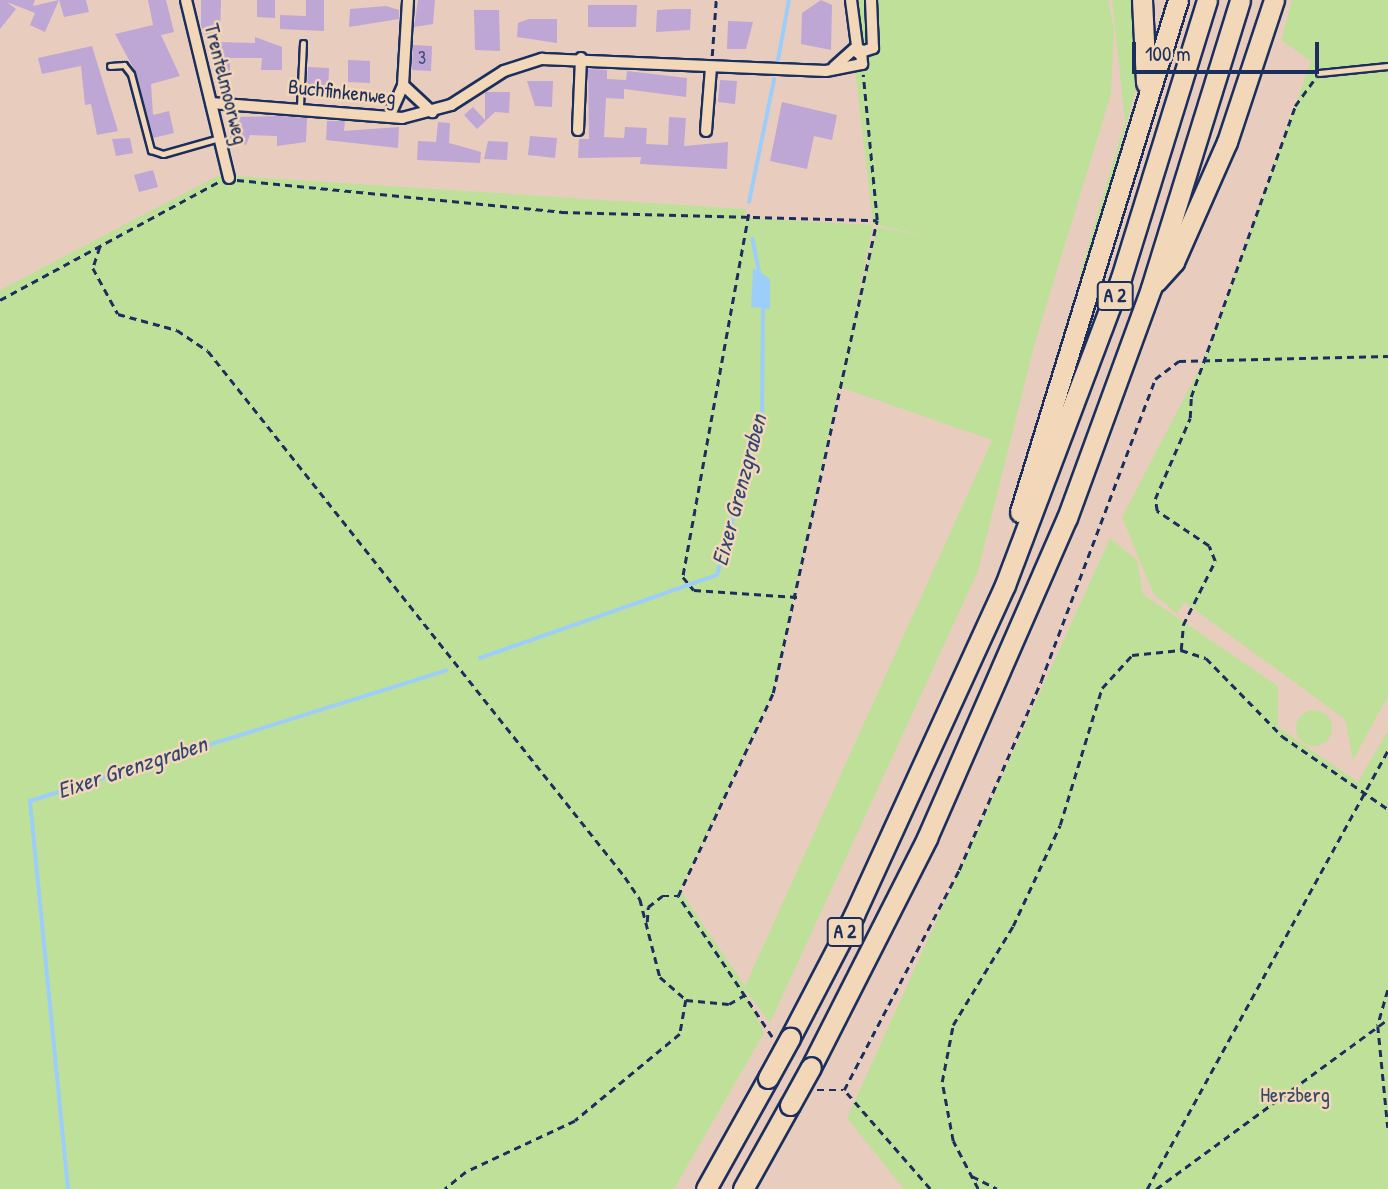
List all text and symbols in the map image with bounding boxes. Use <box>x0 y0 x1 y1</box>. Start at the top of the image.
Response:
street label: Trentelmoorweg <box>199 21 253 147</box>
scale bar <box>1136 28 1323 72</box>
text: 100 m <box>1145 39 1191 68</box>
house number: 3 <box>418 47 426 69</box>
street label: Buchfinkenweg <box>287 74 397 110</box>
road number: A 2 <box>1096 280 1134 312</box>
water label: Eixer Grenzgraben <box>706 411 772 569</box>
water label: Eixer Grenzgraben <box>54 730 210 804</box>
road number: A 2 <box>826 916 864 948</box>
park label: Herzberg <box>1260 1082 1330 1108</box>

